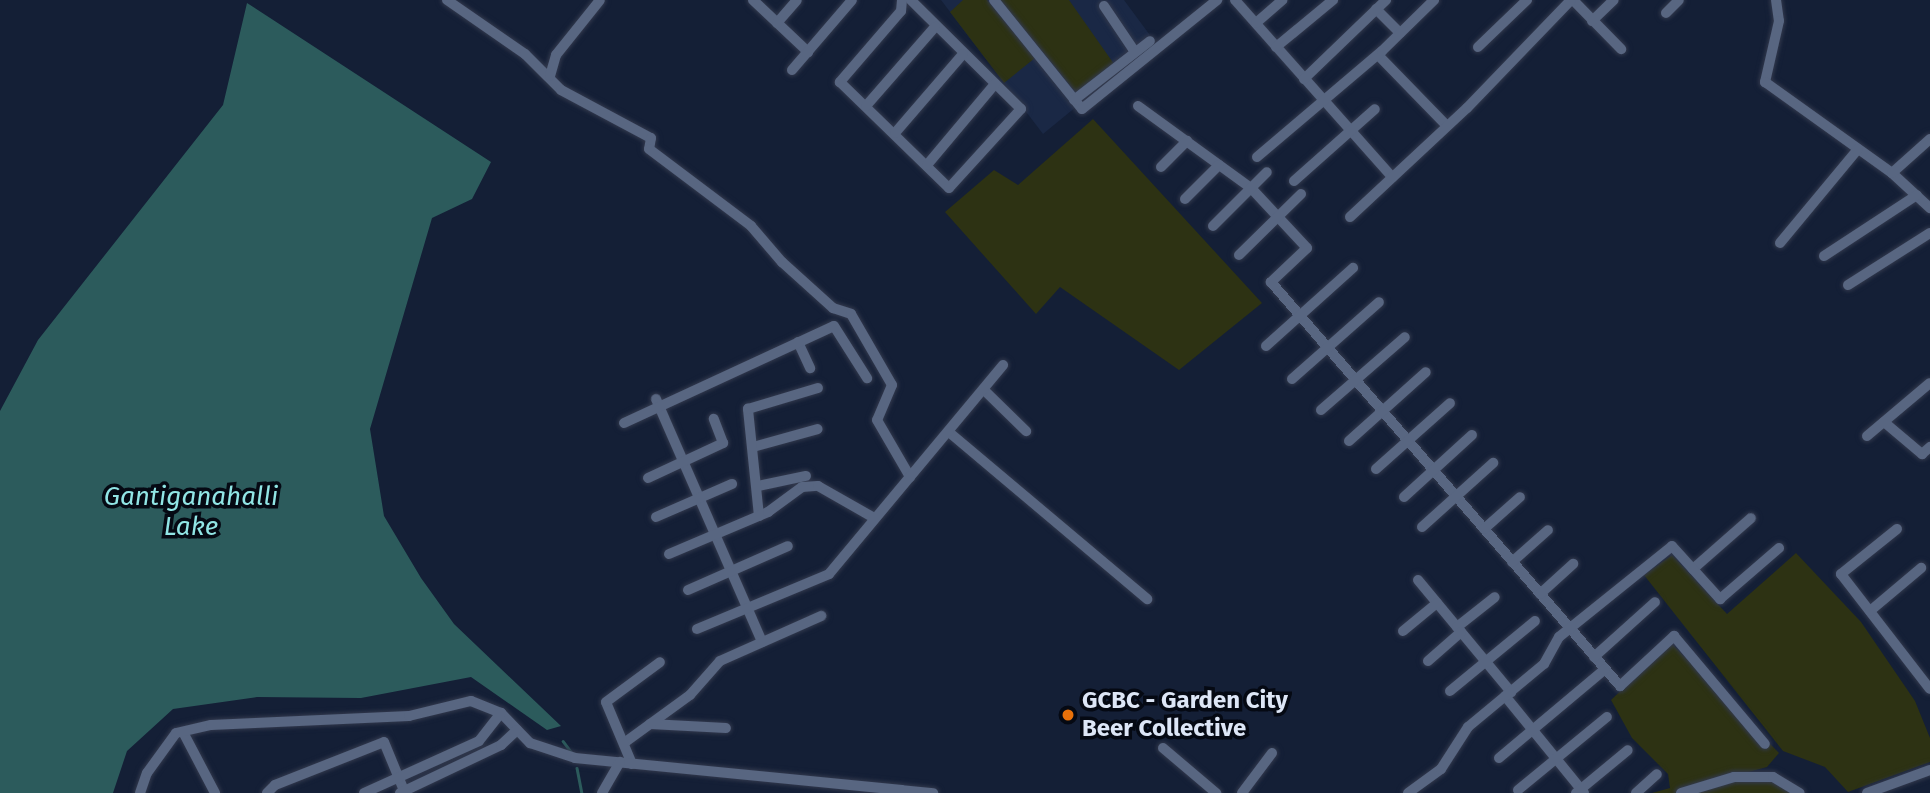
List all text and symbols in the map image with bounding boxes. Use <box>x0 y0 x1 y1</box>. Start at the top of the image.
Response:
water label: Gantiganahalli Lake <box>104 481 278 542</box>
place label: GCBC - Garden City Beer Collective <box>1082 687 1288 743</box>
marker: GCBC - Garden City Beer Collective <box>1060 707 1076 723</box>

